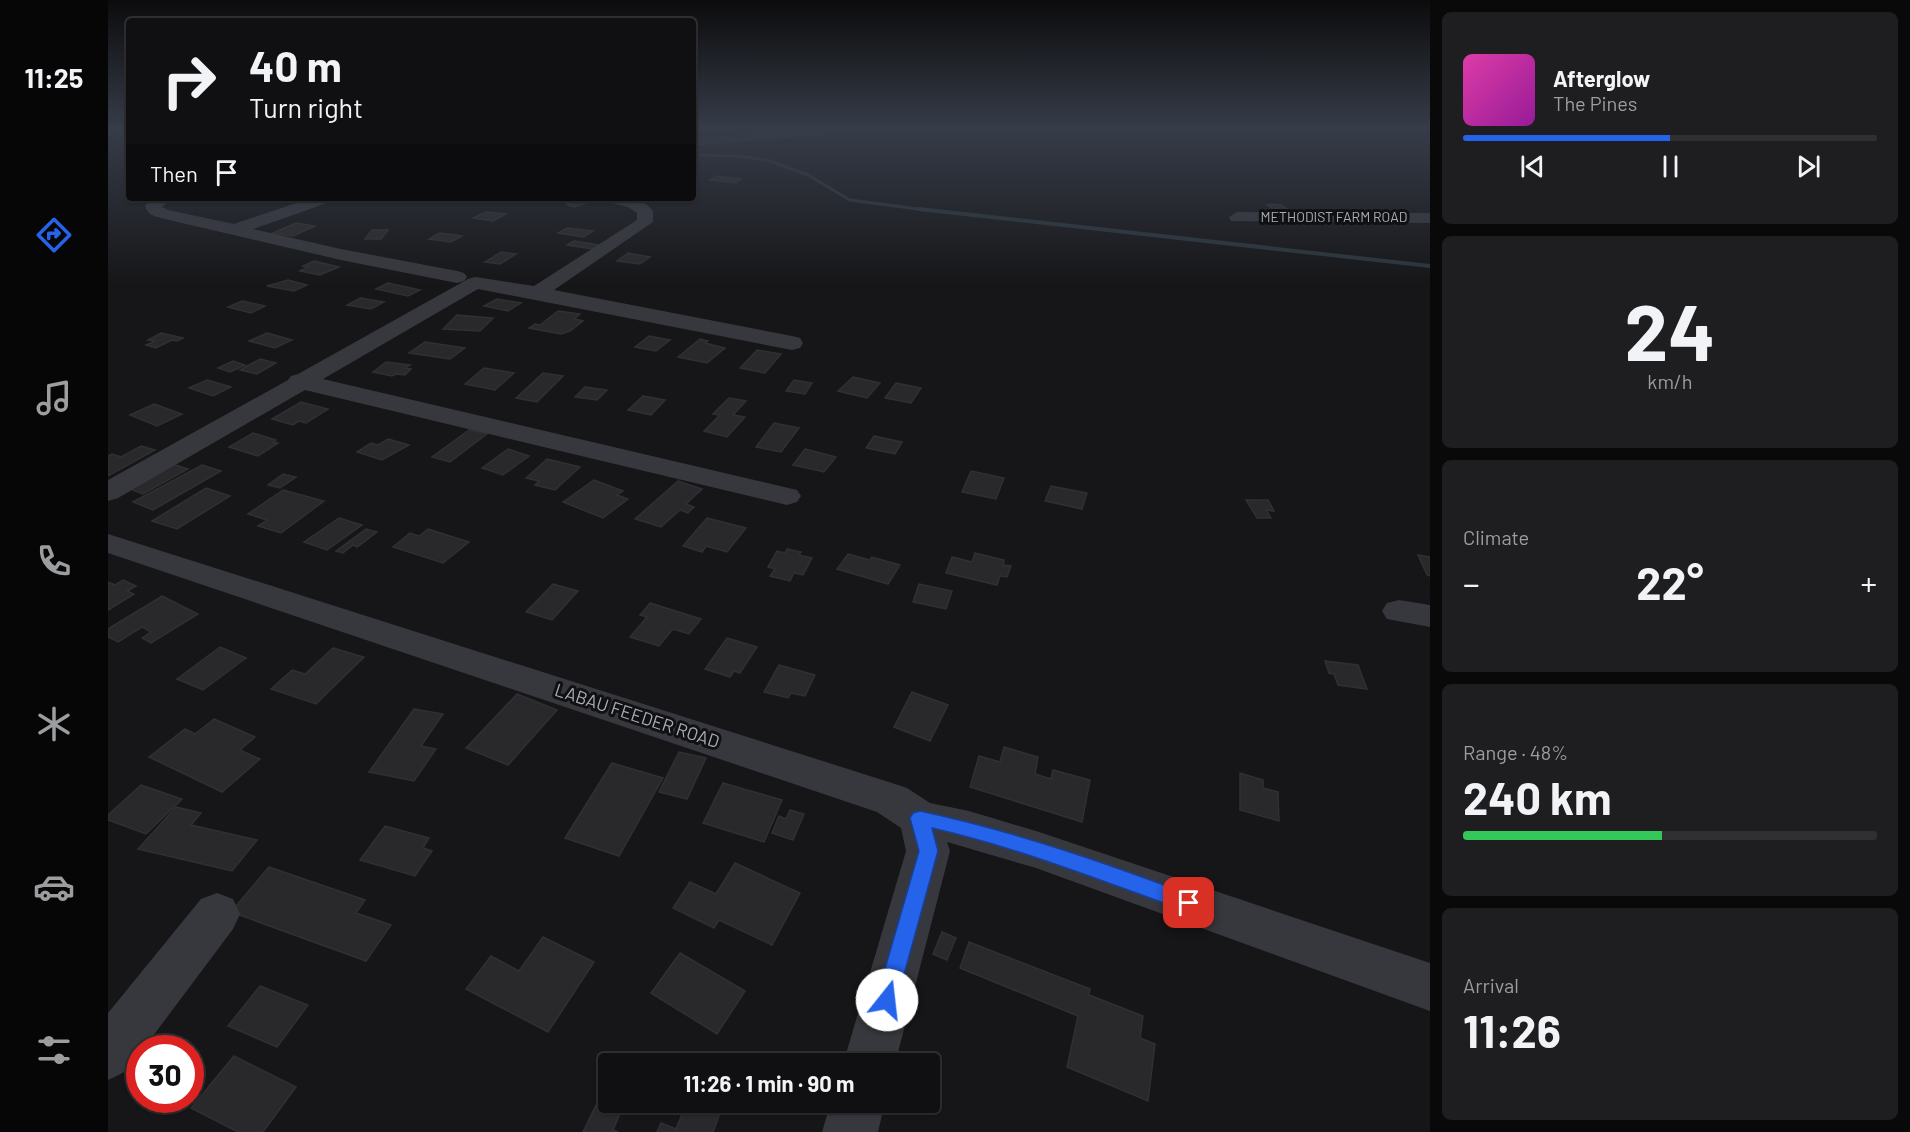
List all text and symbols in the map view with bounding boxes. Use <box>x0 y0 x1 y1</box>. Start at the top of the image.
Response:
text: 40 m <box>249 40 342 90</box>
icon: right <box>150 42 228 120</box>
text: 11:25 <box>25 61 83 93</box>
text: Afterglow <box>1553 65 1650 91</box>
text: Turn right <box>249 91 363 123</box>
text: The Pines <box>1553 91 1637 115</box>
icon: previous <box>1516 150 1549 183</box>
icon: pause <box>1654 150 1687 183</box>
icon: next <box>1792 150 1825 183</box>
icon: arrive <box>210 156 243 189</box>
text: Then <box>150 160 198 186</box>
street label: METHODIST FARM ROAD <box>1261 208 1407 225</box>
icon: directions <box>33 214 75 256</box>
text: 24 <box>1625 283 1715 377</box>
text: km/h <box>1647 369 1693 393</box>
icon: music <box>33 377 75 419</box>
text: Climate <box>1463 525 1529 549</box>
icon: phone <box>33 540 75 582</box>
text: 22° <box>1636 555 1704 609</box>
text: − <box>1463 563 1480 603</box>
text: + <box>1860 563 1877 603</box>
street label: LABAU FEEDER ROAD <box>552 678 722 752</box>
icon: climate <box>33 703 75 745</box>
text: Range · 48% <box>1463 740 1568 764</box>
text: 240 km <box>1463 770 1612 824</box>
icon: car <box>33 866 75 908</box>
pin <box>1163 877 1214 928</box>
icon: arrive <box>1172 886 1205 919</box>
position arrow <box>855 968 919 1032</box>
text: Arrival <box>1463 973 1519 997</box>
text: 11:26 <box>1463 1003 1561 1057</box>
icon: filters <box>33 1029 75 1071</box>
speed limit sign: 30 <box>126 1035 204 1113</box>
text: 11:26 · 1 min · 90 m <box>683 1070 855 1096</box>

